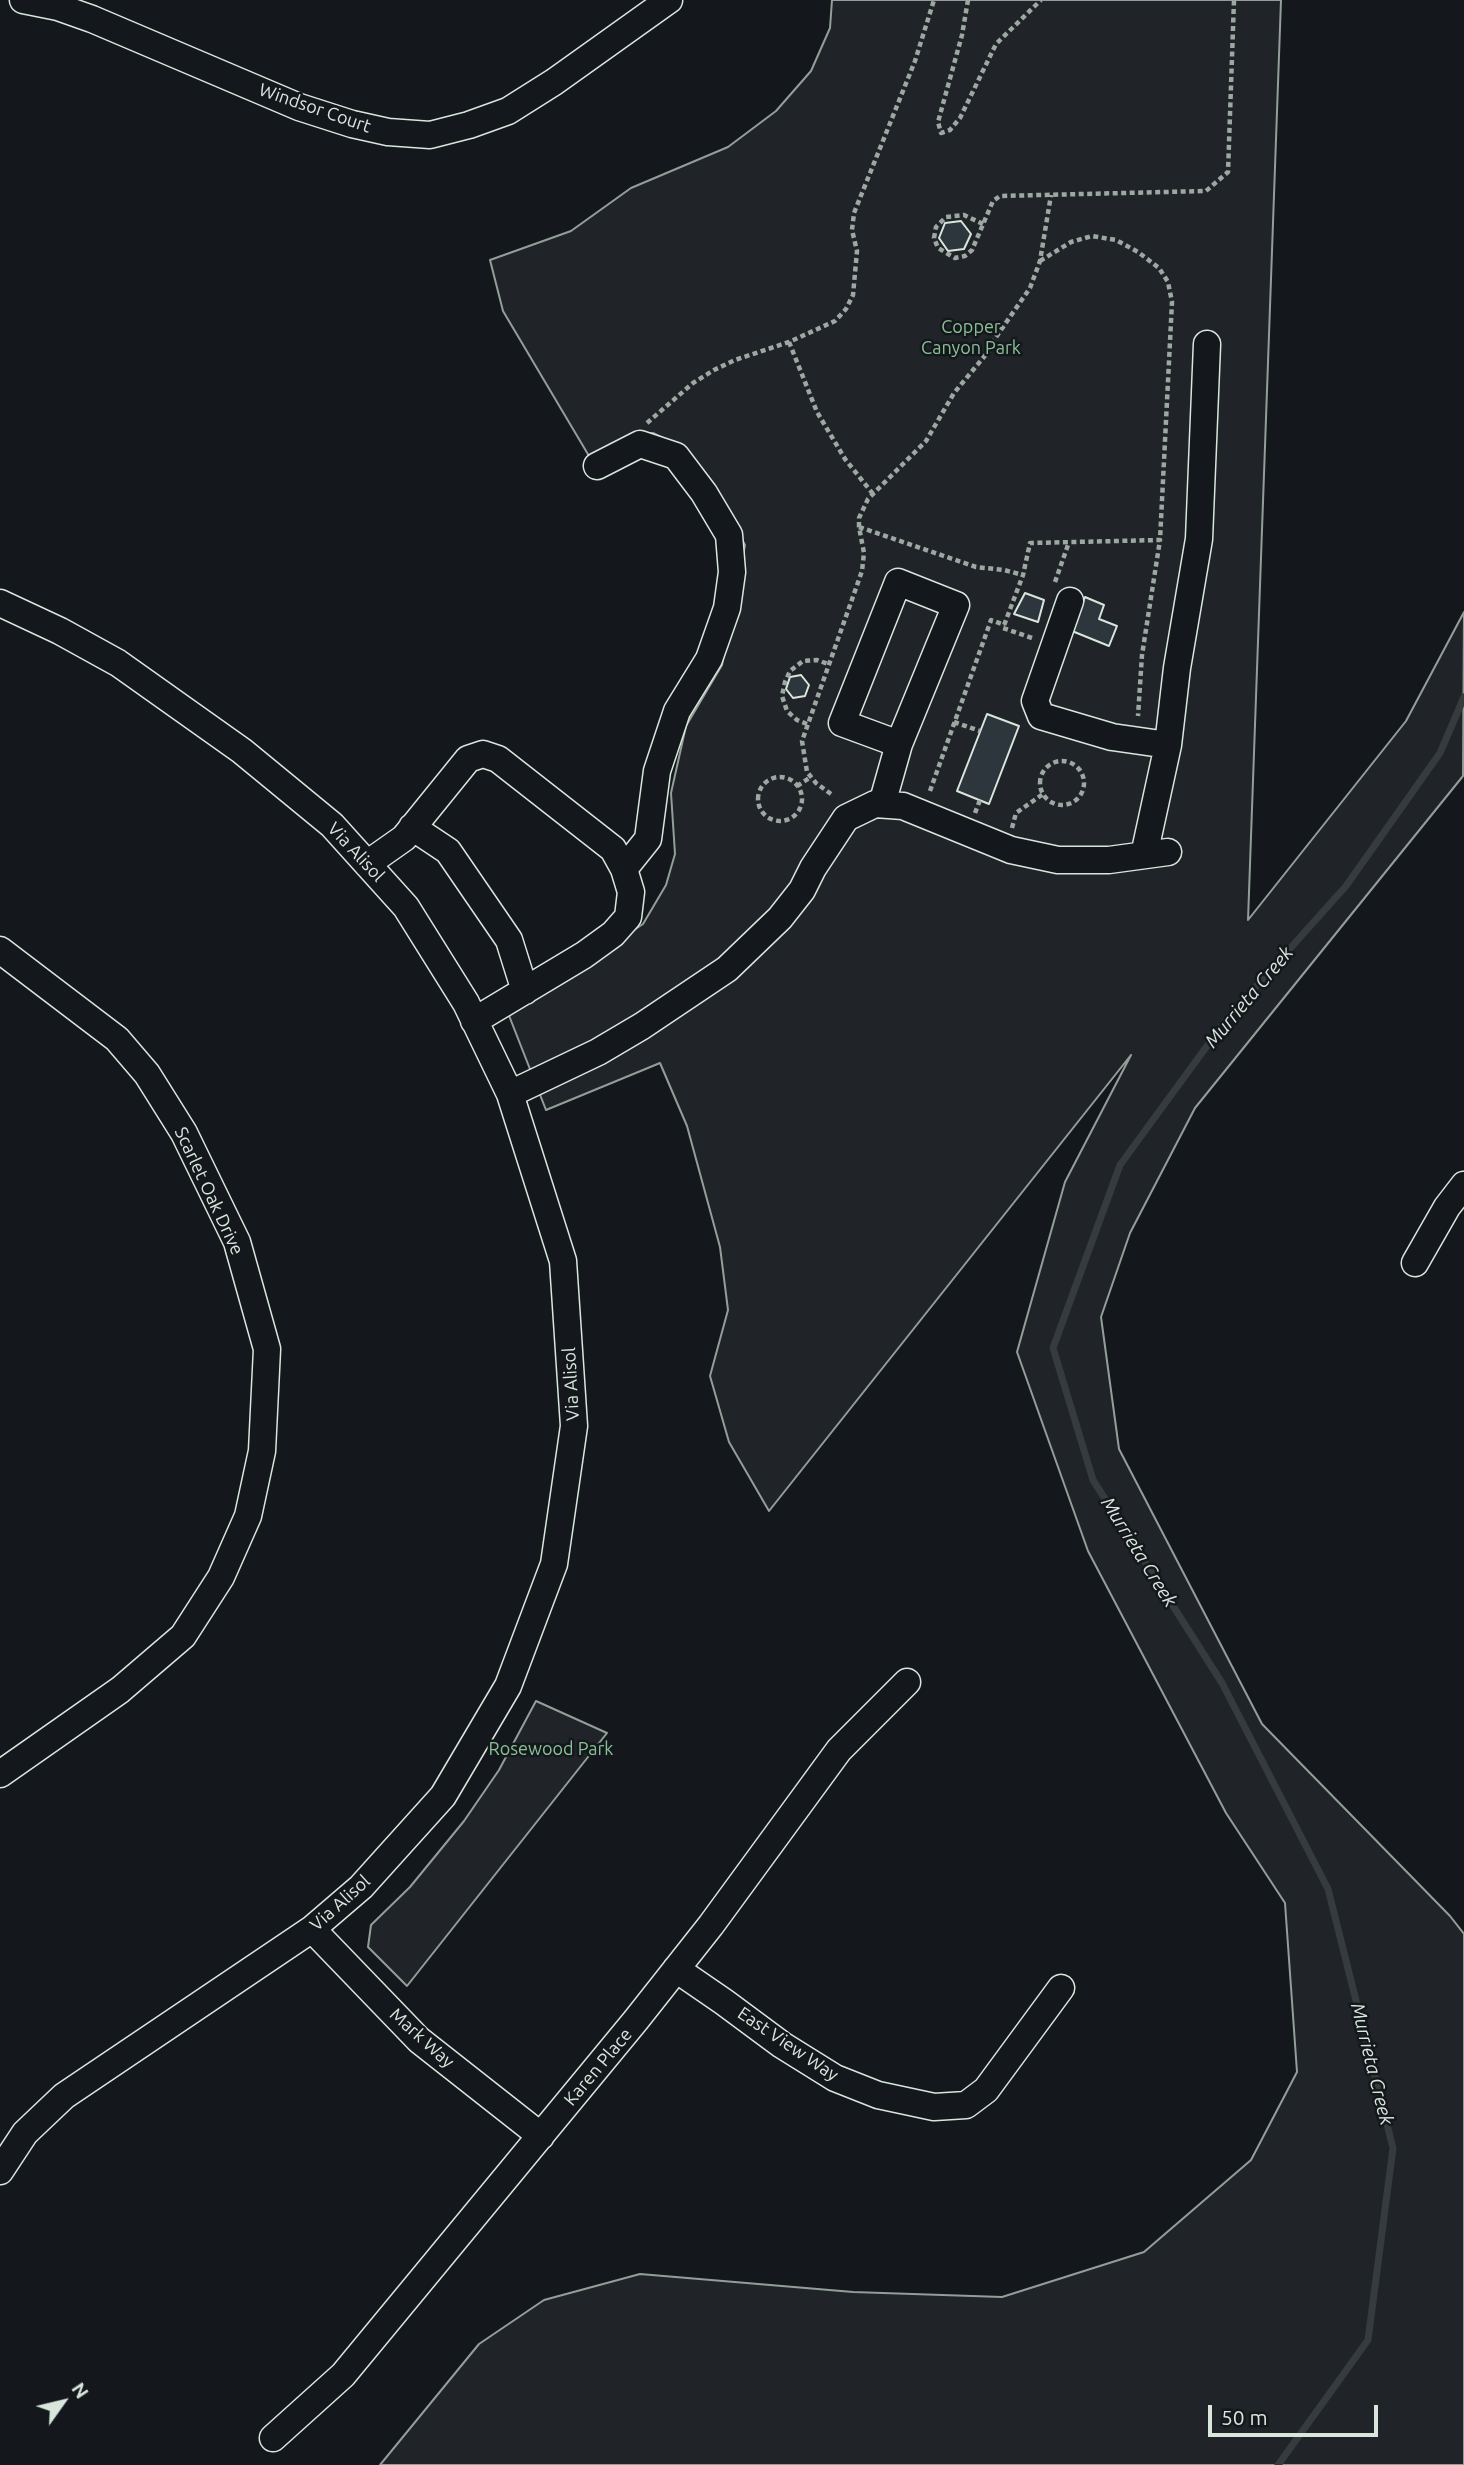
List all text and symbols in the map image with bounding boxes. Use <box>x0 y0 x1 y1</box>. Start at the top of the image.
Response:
street label: Windsor Court <box>256 79 374 137</box>
park label: Copper Canyon Park <box>921 316 1021 358</box>
street label: Via Alisol <box>323 818 389 886</box>
water label: Murrieta Creek <box>1200 942 1298 1052</box>
street label: Scarlet Oak Drive <box>170 1124 248 1258</box>
street label: Via Alisol <box>558 1347 584 1421</box>
water label: Murrieta Creek <box>1096 1493 1182 1611</box>
park label: Rosewood Park <box>489 1738 613 1760</box>
street label: Via Alisol <box>305 1870 375 1936</box>
water label: Murrieta Creek <box>1346 2000 1398 2128</box>
street label: East View Way <box>733 2002 843 2086</box>
street label: Mark Way <box>385 2004 459 2072</box>
street label: Karen Place <box>559 2024 637 2110</box>
north arrow <box>28 2367 98 2437</box>
text: N <box>67 2378 93 2402</box>
scale bar <box>1212 2392 1382 2436</box>
text: 50 m <box>1221 2405 1268 2429</box>

